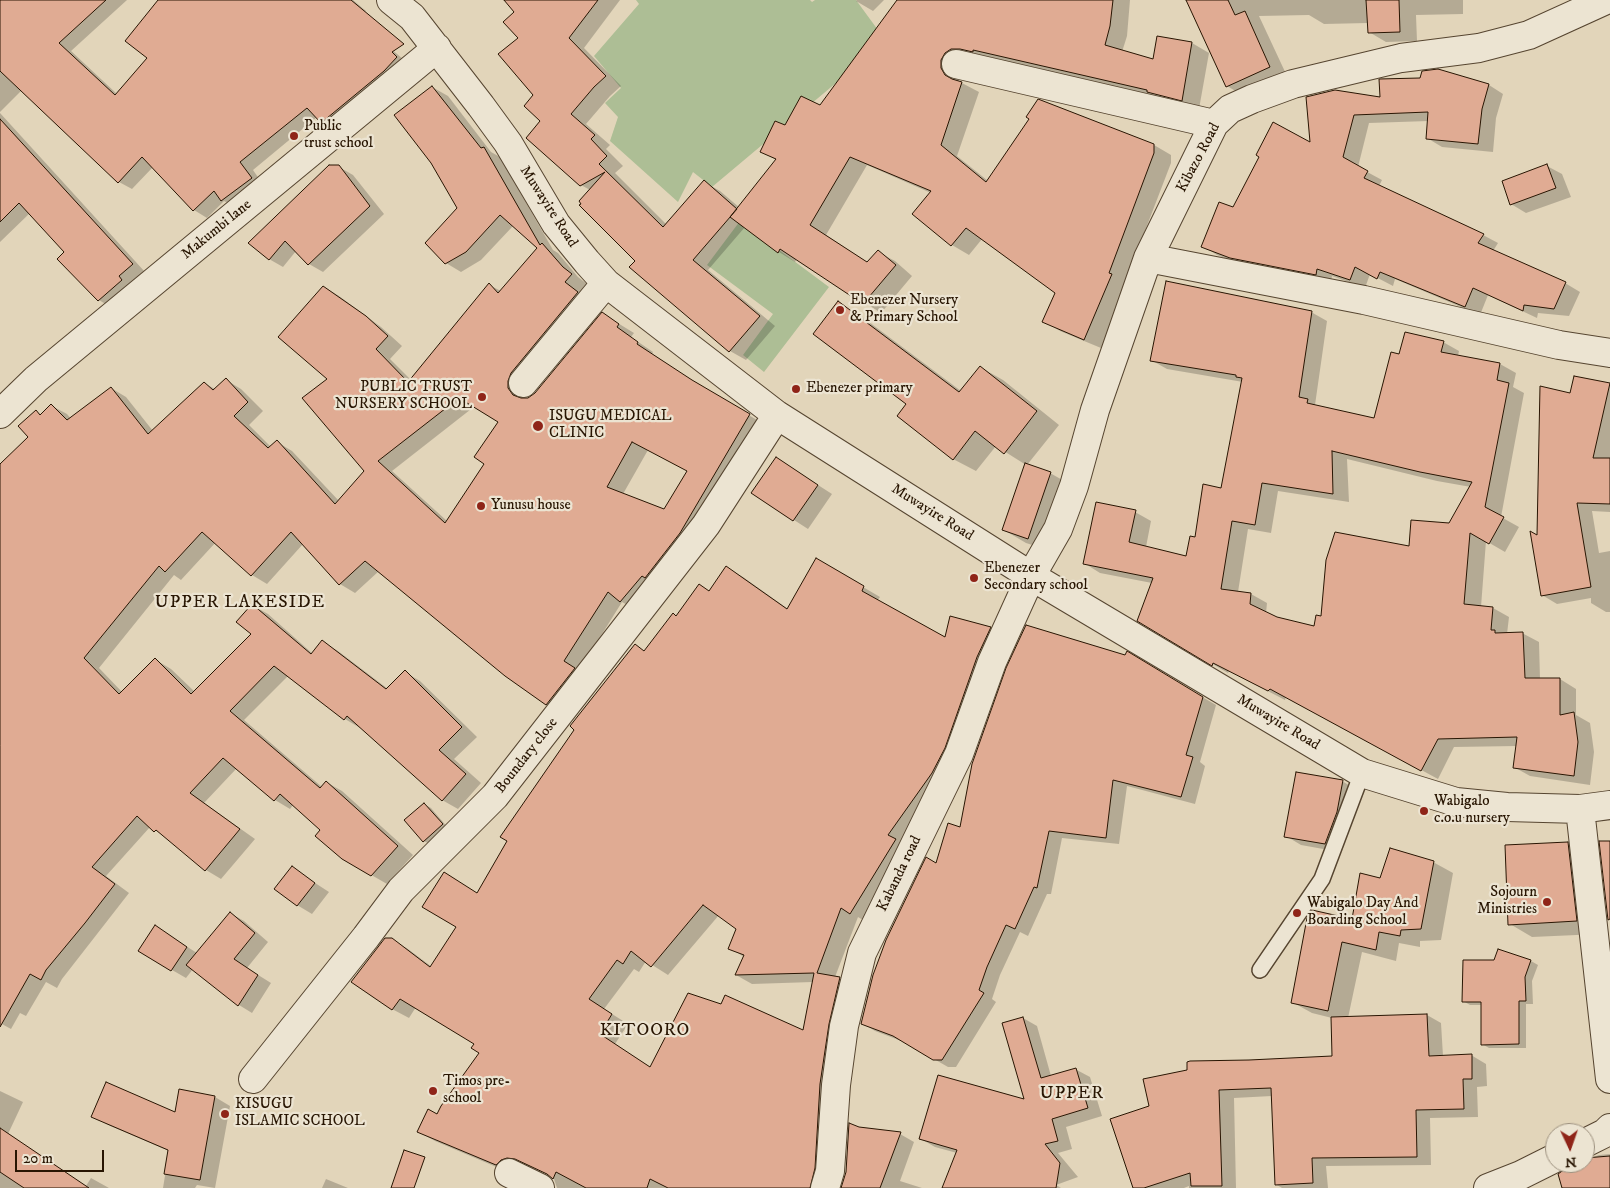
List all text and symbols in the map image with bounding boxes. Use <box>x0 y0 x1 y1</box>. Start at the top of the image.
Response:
place label: Public trust school <box>304 118 373 153</box>
street label: Kibazo Road <box>1173 120 1225 196</box>
marker: Public trust school <box>288 130 300 142</box>
street label: Muwayire Road <box>515 163 581 251</box>
street label: Makumbi lane <box>178 196 256 264</box>
place label: Ebenezer Nursery & Primary School <box>850 292 958 327</box>
marker: Ebenezer Nursery & Primary School <box>834 304 846 316</box>
place label: PUBLIC TRUST NURSERY SCHOOL <box>335 379 472 414</box>
place label: Ebenezer primary <box>806 380 913 398</box>
marker: Ebenezer primary <box>790 383 802 395</box>
marker: PUBLIC TRUST NURSERY SCHOOL <box>476 391 488 403</box>
place label: ISUGU MEDICAL CLINIC <box>549 408 672 443</box>
marker: ISUGU MEDICAL CLINIC <box>531 419 545 433</box>
street label: Muwayire Road <box>888 481 976 545</box>
place label: Yunusu house <box>491 497 571 515</box>
marker: Yunusu house <box>475 500 487 512</box>
place label: Ebenezer Secondary school <box>984 560 1088 595</box>
marker: Ebenezer Secondary school <box>968 572 980 584</box>
district label: UPPER LAKESIDE <box>153 592 327 614</box>
street label: Muwayire Road <box>1233 691 1323 755</box>
street label: Boundary close <box>492 715 562 797</box>
place label: Wabigalo c.o.u nursery <box>1434 793 1510 828</box>
marker: Wabigalo c.o.u nursery <box>1418 805 1430 817</box>
street label: Kabanda road <box>874 833 926 915</box>
place label: Sojourn Ministries <box>1477 884 1537 919</box>
place label: Wabigalo Day And Boarding School <box>1307 895 1418 930</box>
marker: Sojourn Ministries <box>1541 896 1553 908</box>
marker: Wabigalo Day And Boarding School <box>1291 907 1303 919</box>
district label: KITOORO <box>599 1020 691 1042</box>
place label: Timos pre- school <box>443 1073 510 1108</box>
district label: UPPER <box>1039 1083 1105 1105</box>
marker: Timos pre- school <box>427 1085 439 1097</box>
place label: KISUGU ISLAMIC SCHOOL <box>235 1096 365 1131</box>
marker: KISUGU ISLAMIC SCHOOL <box>219 1108 231 1120</box>
north arrow <box>1545 1123 1595 1173</box>
scale bar <box>18 1140 106 1172</box>
text: 20 m <box>23 1149 53 1168</box>
text: N <box>1565 1153 1577 1171</box>

